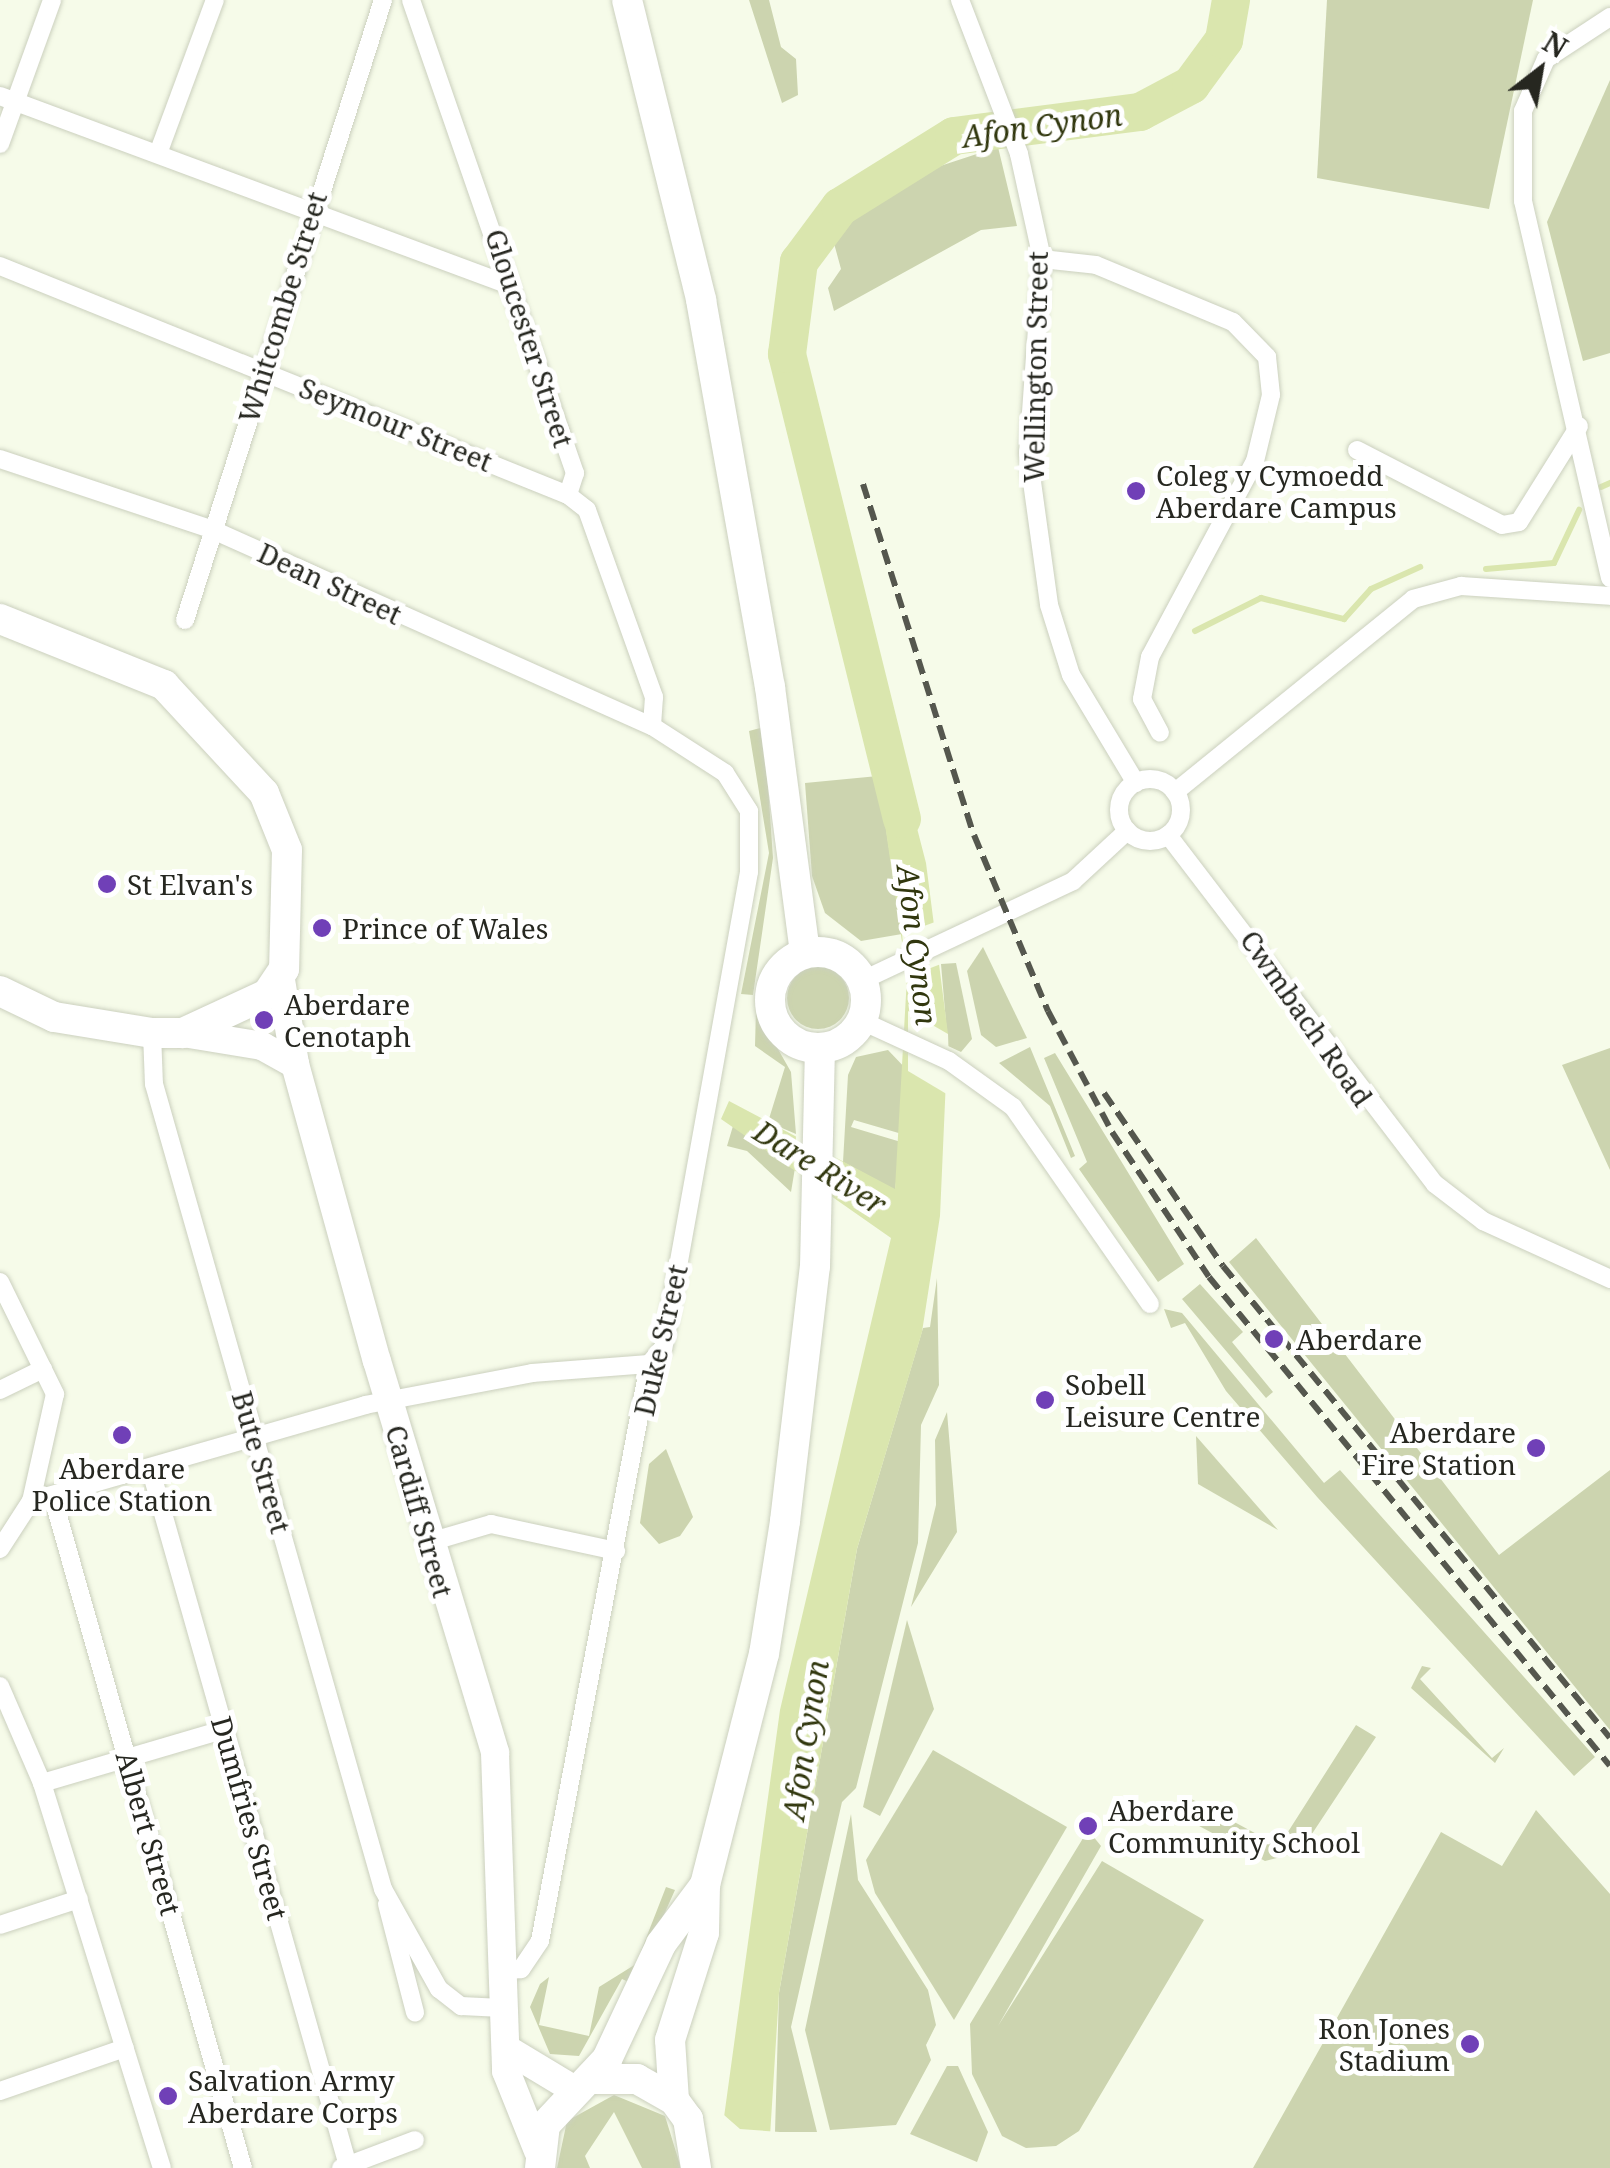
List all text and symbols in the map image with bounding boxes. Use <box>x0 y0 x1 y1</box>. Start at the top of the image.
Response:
north arrow <box>1490 20 1590 120</box>
text: N <box>1536 22 1575 66</box>
water label: Afon Cynon <box>960 97 1124 155</box>
street label: Whitcombe Street <box>231 187 333 427</box>
street label: Gloucester Street <box>479 225 581 451</box>
street label: Wellington Street <box>1016 251 1054 483</box>
street label: Seymour Street <box>295 370 497 478</box>
place label: Coleg y Cymoedd Aberdare Campus <box>1156 458 1397 524</box>
marker: Coleg y Cymoedd Aberdare Campus <box>1125 480 1147 502</box>
street label: Dean Street <box>253 535 407 631</box>
water label: Afon Cynon <box>889 863 945 1027</box>
place label: St Elvan's <box>127 867 253 901</box>
marker: St Elvan's <box>96 873 118 895</box>
place label: Prince of Wales <box>342 911 548 945</box>
marker: Prince of Wales <box>311 917 333 939</box>
street label: Cwmbach Road <box>1234 924 1380 1112</box>
place label: Aberdare Cenotaph <box>284 987 411 1053</box>
marker: Aberdare Cenotaph <box>253 1009 275 1031</box>
water label: Dare River <box>747 1113 893 1223</box>
street label: Duke Street <box>626 1261 694 1419</box>
place label: Aberdare <box>1296 1322 1422 1356</box>
marker: Aberdare <box>1261 1326 1287 1352</box>
place label: Sobell Leisure Centre <box>1065 1367 1260 1433</box>
street label: Bute Street <box>226 1387 298 1537</box>
marker: Sobell Leisure Centre <box>1034 1389 1056 1411</box>
place label: Aberdare Fire Station <box>1361 1415 1516 1481</box>
street label: Cardiff Street <box>379 1421 461 1601</box>
marker: Aberdare Police Station <box>111 1424 133 1446</box>
marker: Aberdare Fire Station <box>1525 1437 1547 1459</box>
place label: Aberdare Police Station <box>32 1451 212 1517</box>
water label: Afon Cynon <box>776 1657 836 1823</box>
street label: Dumfries Street <box>205 1712 295 1924</box>
street label: Albert Street <box>110 1747 188 1919</box>
place label: Aberdare Community School <box>1108 1793 1360 1859</box>
marker: Aberdare Community School <box>1077 1815 1099 1837</box>
place label: Ron Jones Stadium <box>1318 2011 1450 2077</box>
marker: Ron Jones Stadium <box>1459 2033 1481 2055</box>
place label: Salvation Army Aberdare Corps <box>188 2063 398 2129</box>
marker: Salvation Army Aberdare Corps <box>157 2085 179 2107</box>

